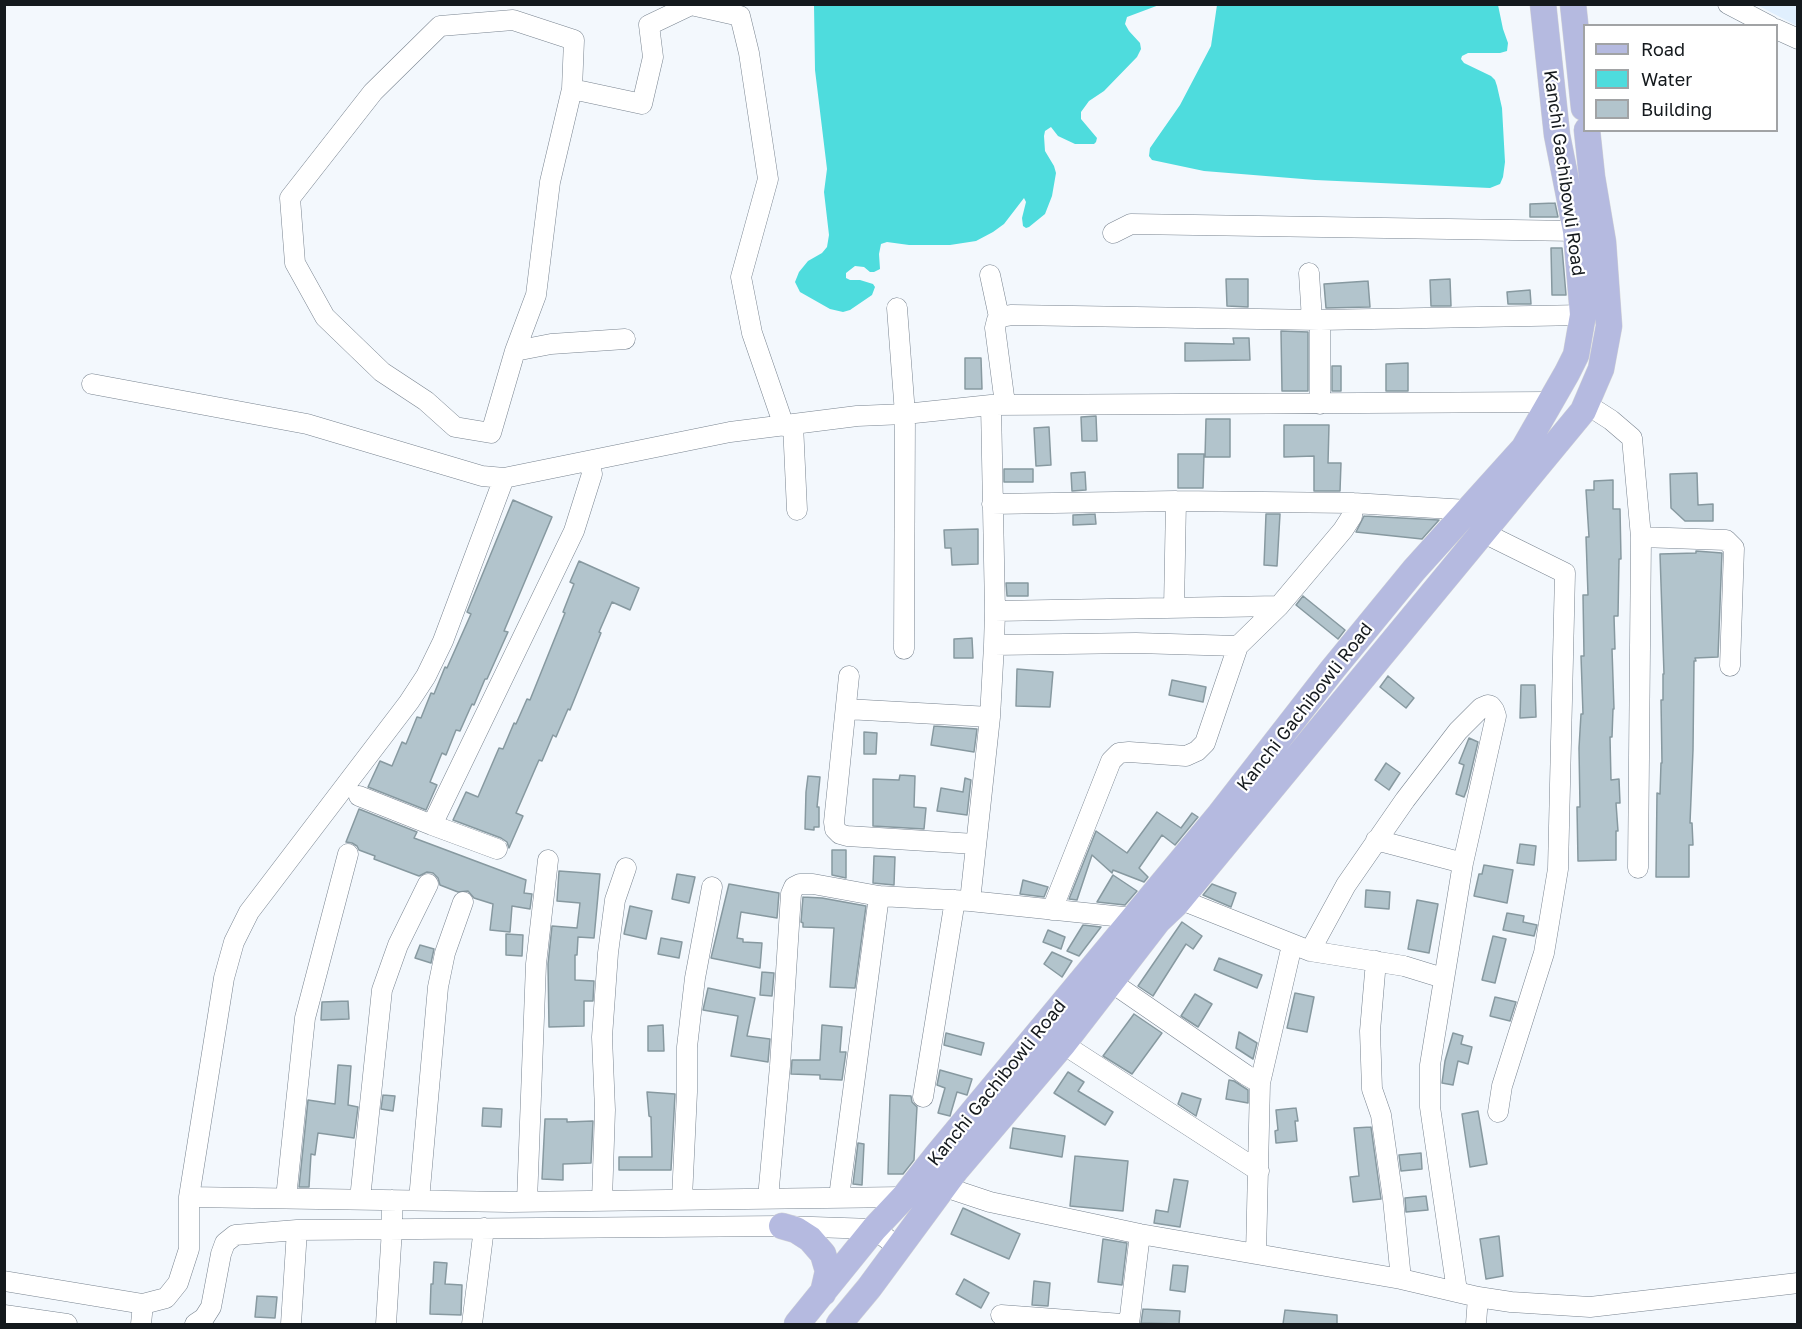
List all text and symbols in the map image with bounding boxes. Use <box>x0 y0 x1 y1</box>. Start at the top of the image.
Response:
legend <box>1583 24 1778 132</box>
text: Road <box>1641 38 1685 60</box>
text: Water <box>1641 68 1692 90</box>
street label: Kanchi Gachibowli Road <box>1539 69 1589 277</box>
text: Building <box>1641 98 1712 120</box>
street label: Kanchi Gachibowli Road <box>1233 619 1377 795</box>
street label: Kanchi Gachibowli Road <box>923 995 1071 1171</box>

